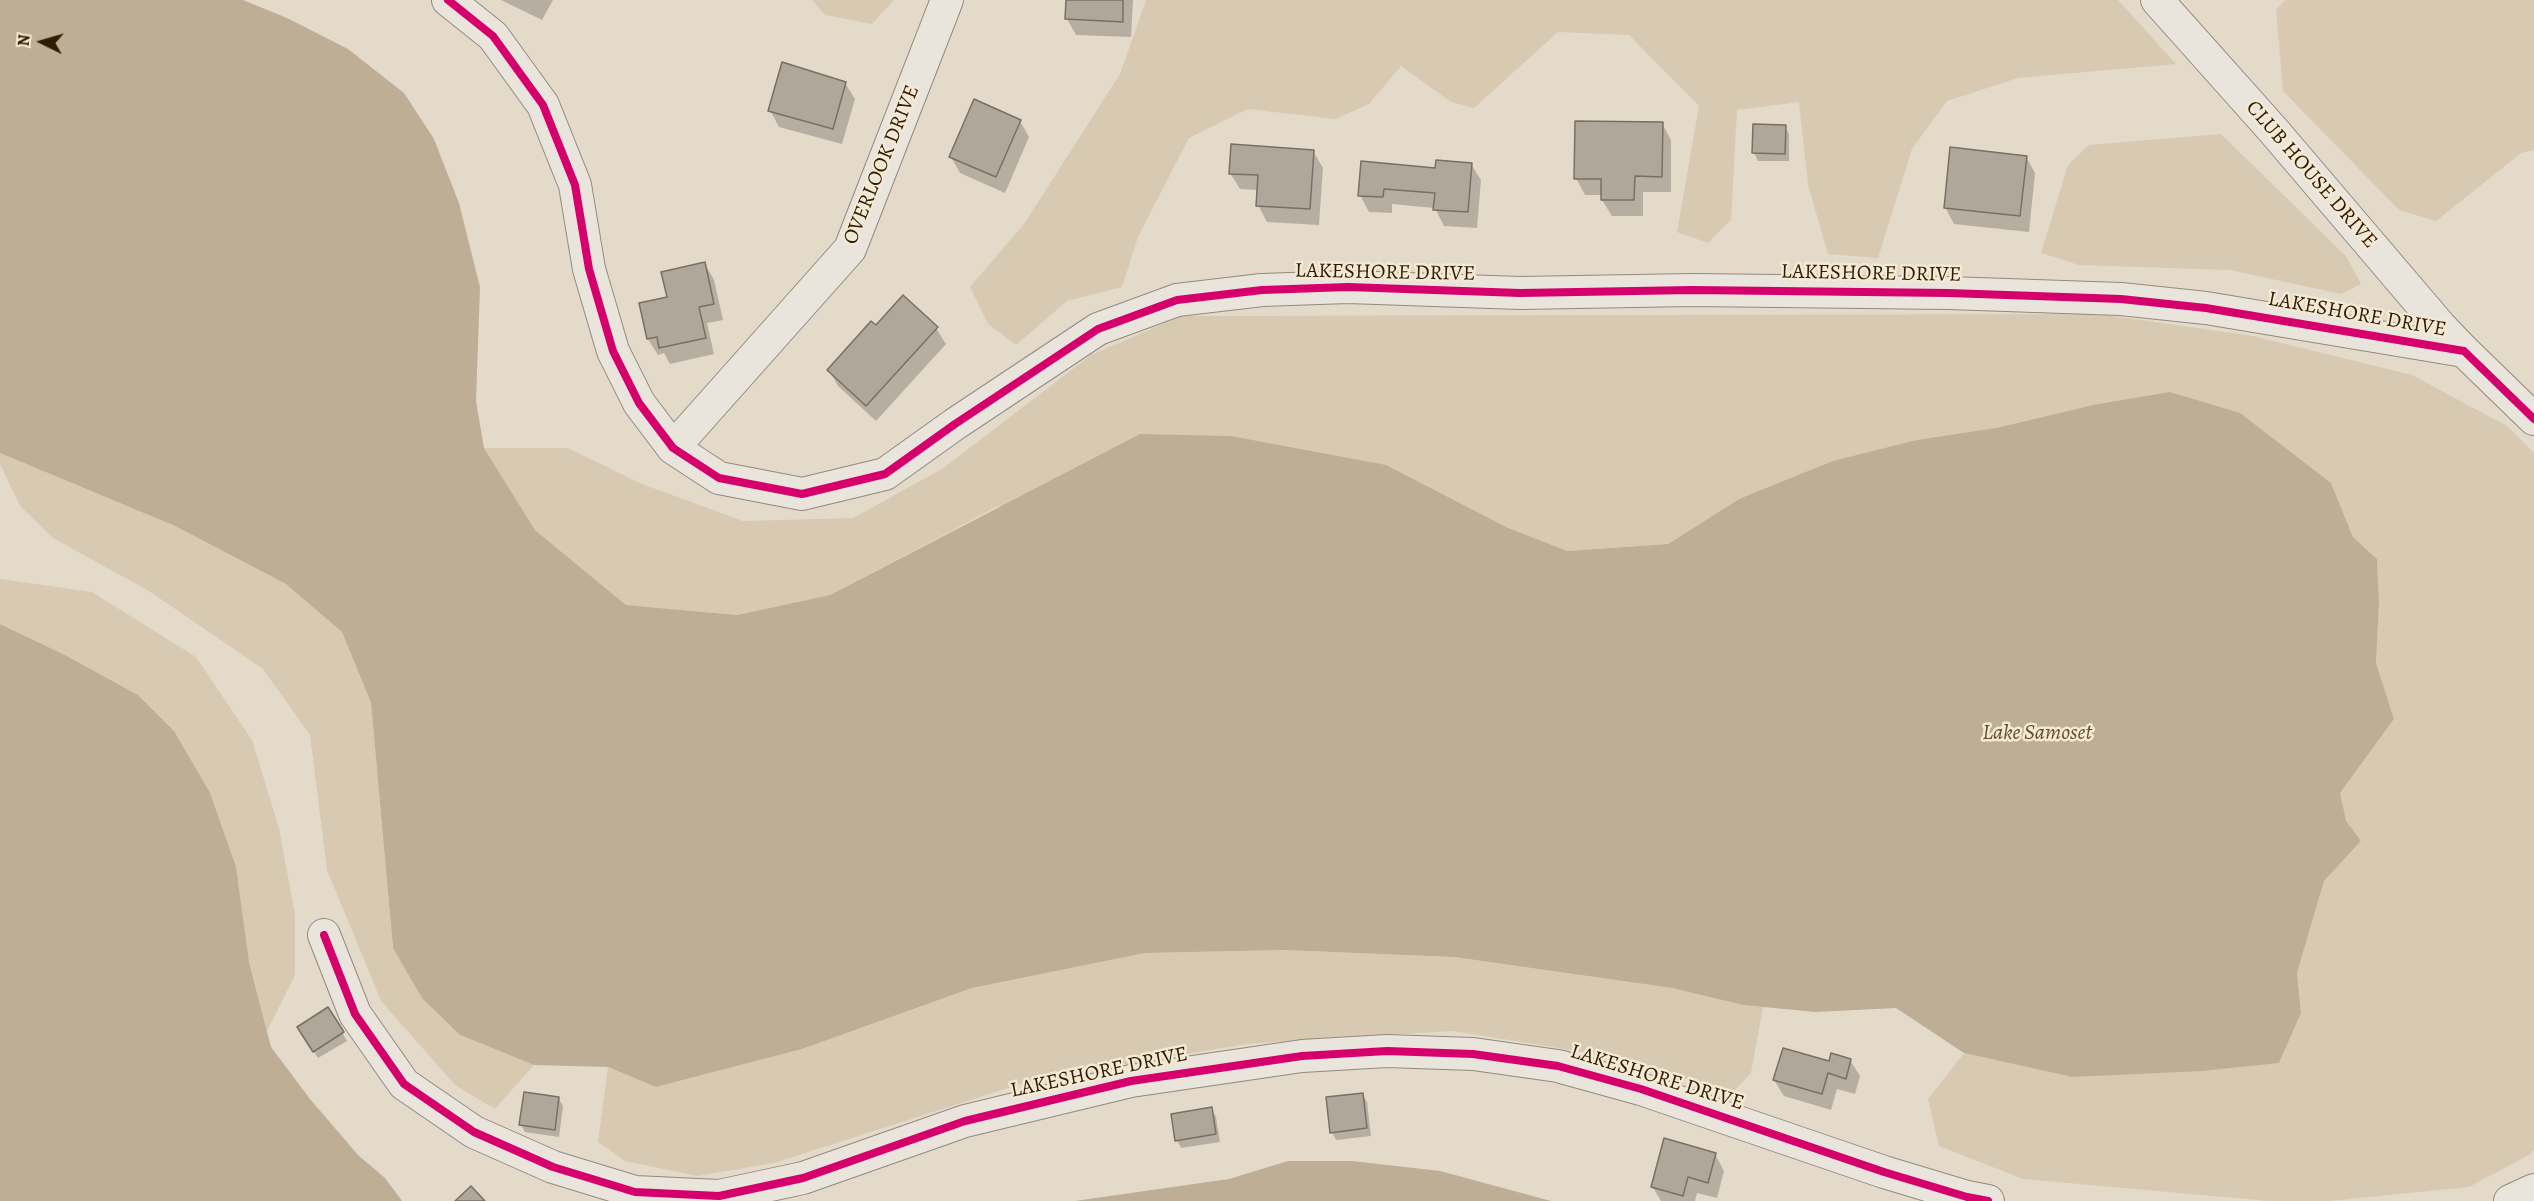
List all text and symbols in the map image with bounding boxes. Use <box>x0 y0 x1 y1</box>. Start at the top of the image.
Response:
north arrow <box>12 12 72 72</box>
text: N <box>13 34 36 47</box>
street label: OVERLOOK DRIVE <box>839 82 925 248</box>
street label: CLUB HOUSE DRIVE <box>2240 96 2382 254</box>
street label: LAKESHORE DRIVE <box>1295 259 1475 287</box>
street label: LAKESHORE DRIVE <box>1781 260 1961 288</box>
street label: LAKESHORE DRIVE <box>2266 287 2448 343</box>
water label: Lake Samoset <box>1982 721 2092 747</box>
street label: LAKESHORE DRIVE <box>1567 1040 1747 1116</box>
street label: LAKESHORE DRIVE <box>1008 1042 1190 1104</box>

